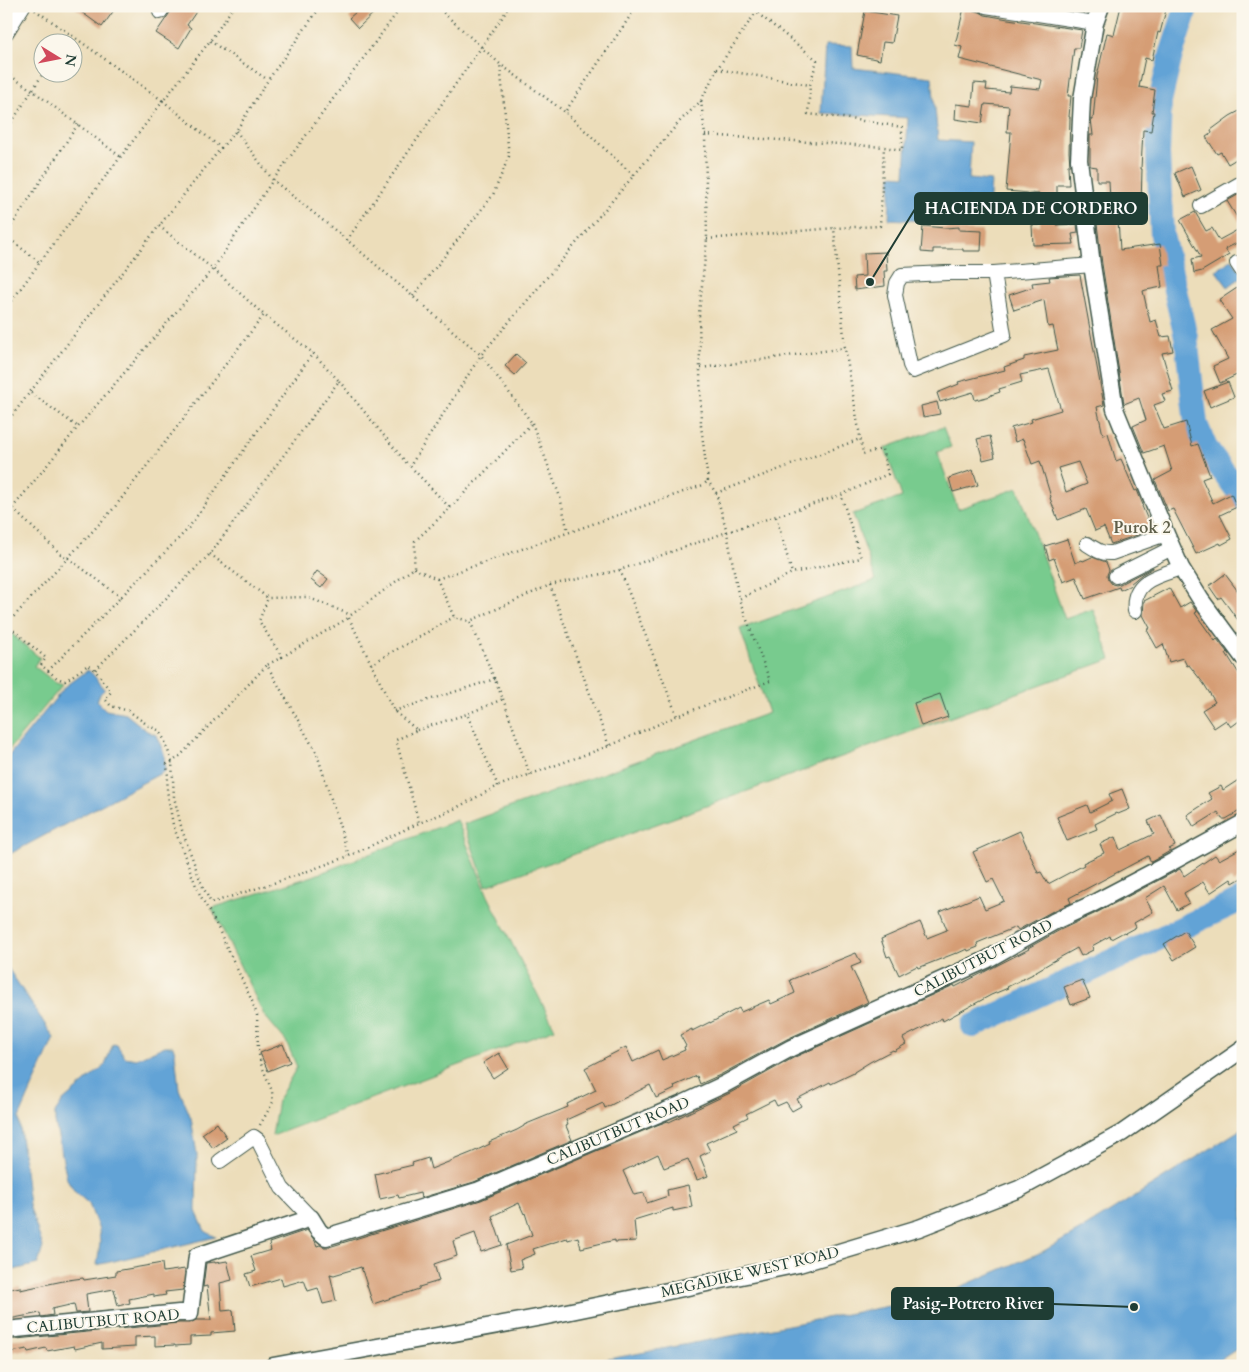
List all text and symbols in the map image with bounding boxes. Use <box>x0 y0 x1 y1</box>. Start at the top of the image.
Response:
north arrow <box>32 32 82 82</box>
text: N <box>60 53 81 68</box>
callout: HACIENDA DE CORDERO <box>915 193 1147 224</box>
text: HACIENDA DE CORDERO <box>925 198 1137 220</box>
district label: Purok 2 <box>1113 517 1171 539</box>
street label: CALIBUTBUT ROAD <box>910 914 1056 1002</box>
street label: CALIBUTBUT ROAD <box>543 1092 693 1170</box>
street label: MEGADIKE WEST ROAD <box>659 1242 841 1302</box>
callout: Pasig-Potrero River <box>892 1288 1053 1319</box>
text: Pasig-Potrero River <box>902 1293 1044 1315</box>
street label: CALIBUTBUT ROAD <box>26 1304 180 1338</box>

